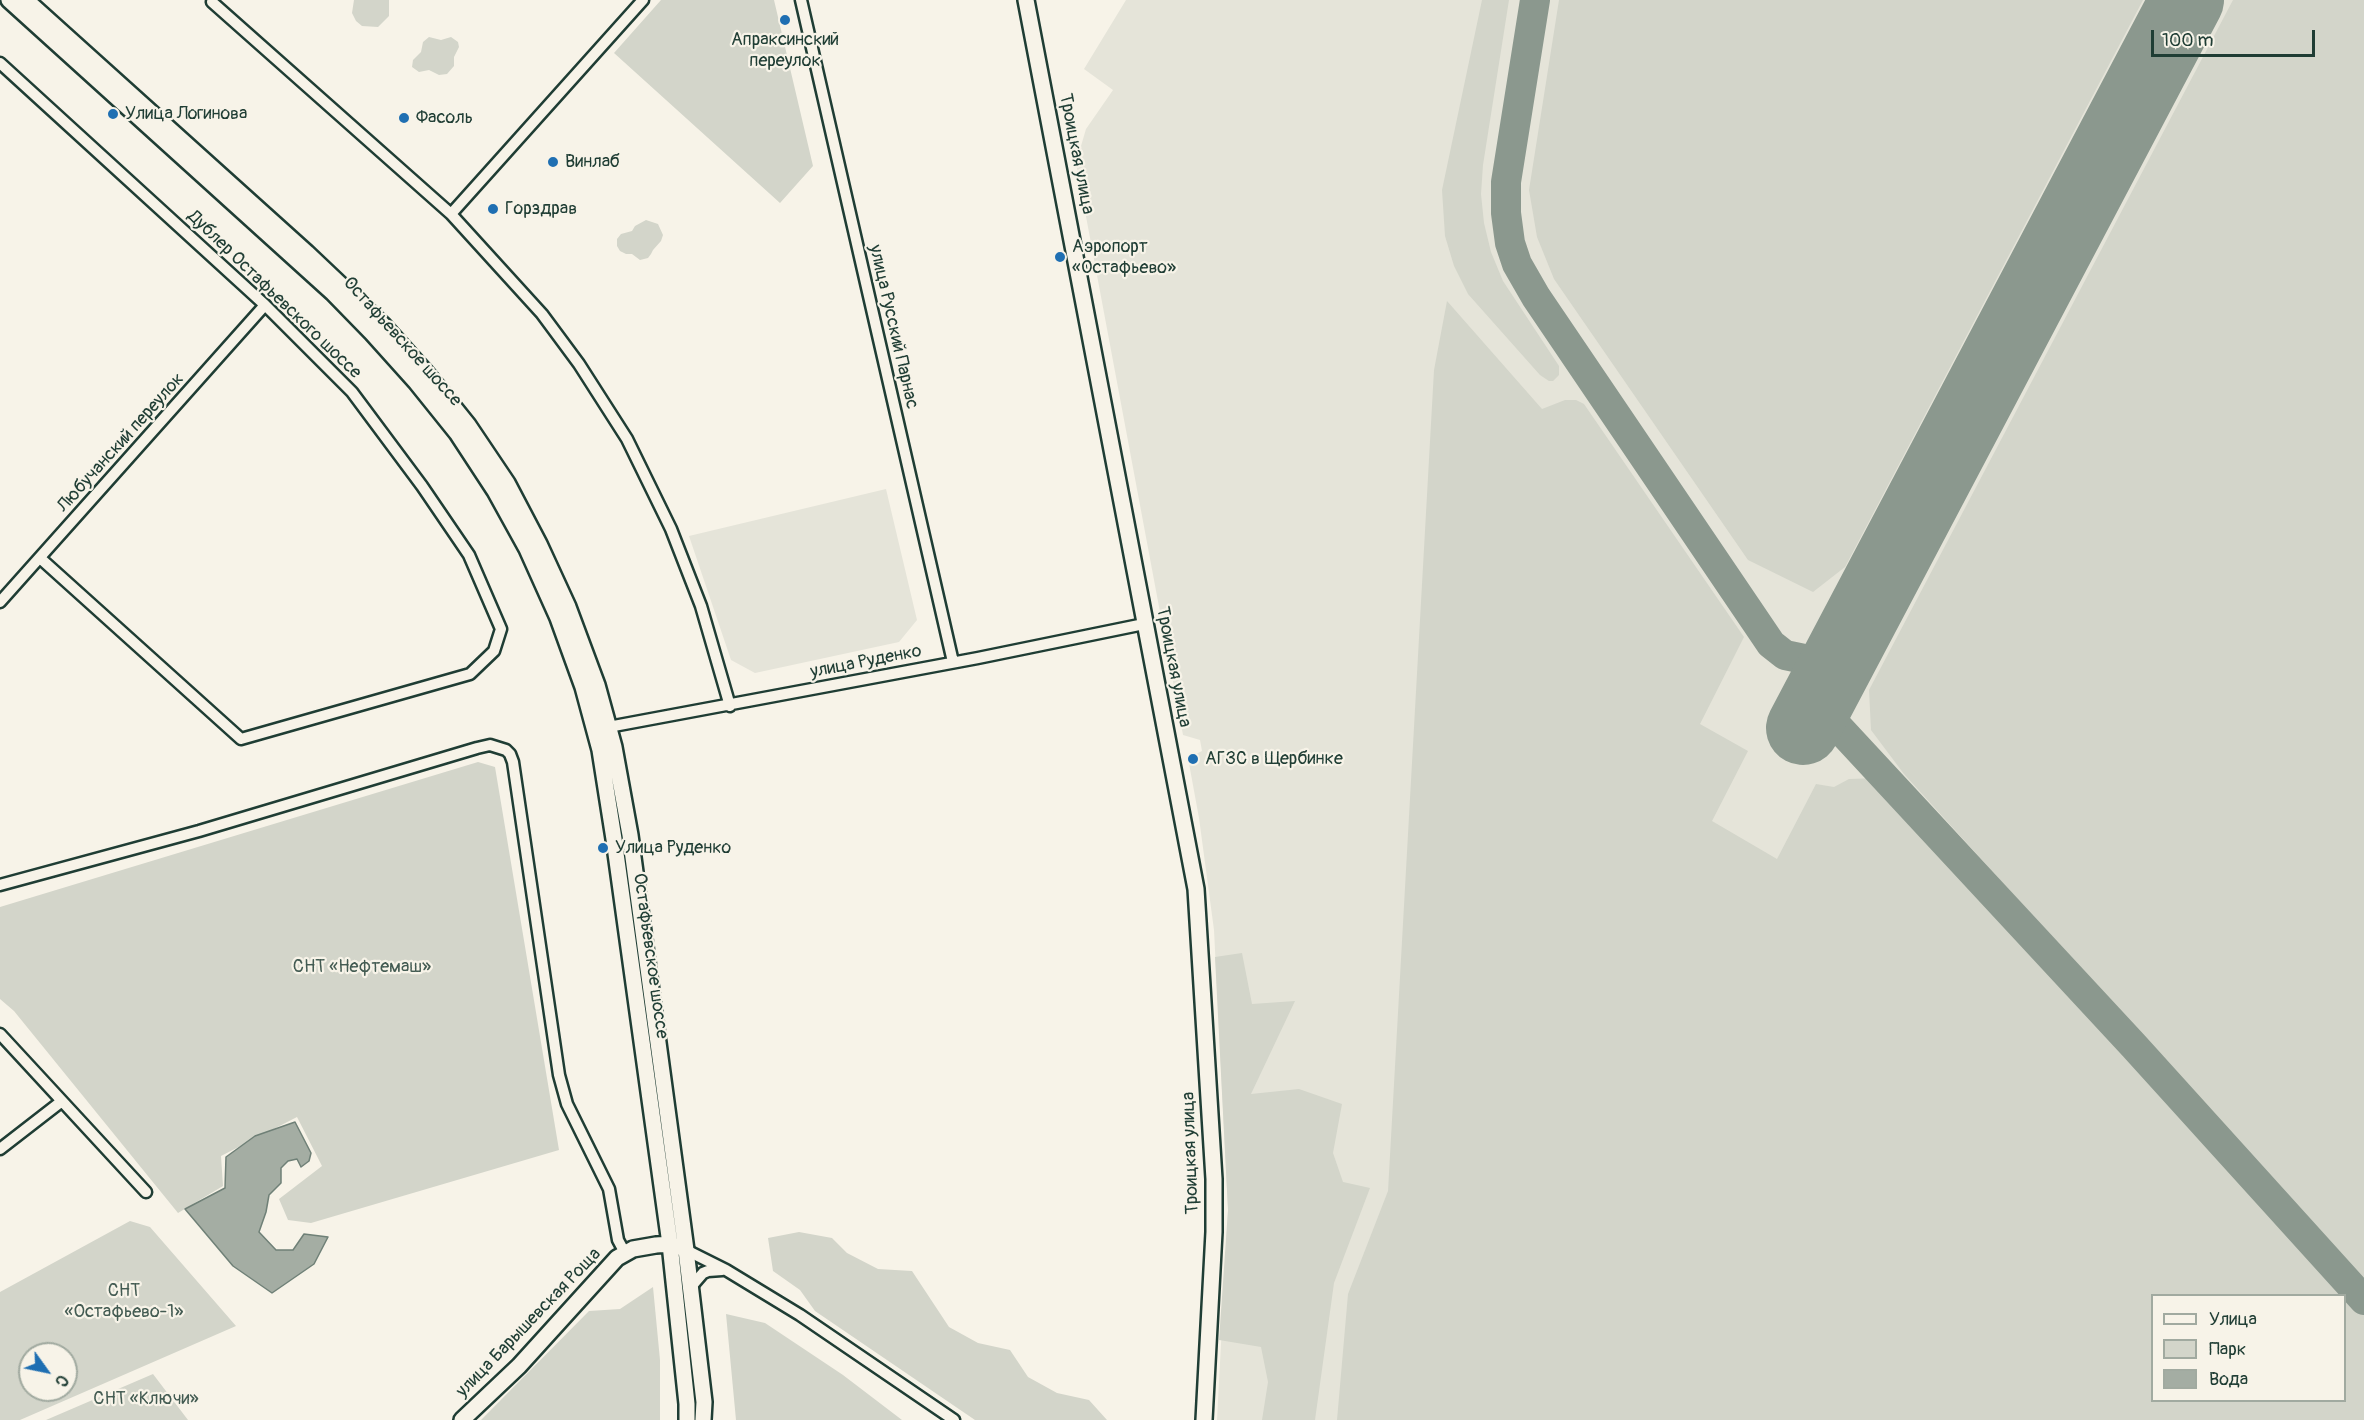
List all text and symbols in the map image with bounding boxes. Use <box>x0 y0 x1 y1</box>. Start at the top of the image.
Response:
marker: Апраксинский переулок <box>778 13 792 27</box>
scale bar <box>2154 18 2318 56</box>
place label: Апраксинский переулок <box>731 29 839 72</box>
text: 100 m <box>2162 29 2214 52</box>
street label: Троицкая улица <box>1054 92 1098 216</box>
place label: Улица Логинова <box>125 103 247 125</box>
marker: Улица Логинова <box>106 107 120 121</box>
place label: Фасоль <box>416 107 473 129</box>
marker: Фасоль <box>397 111 411 125</box>
place label: Винлаб <box>565 151 620 173</box>
marker: Винлаб <box>546 155 560 169</box>
place label: Горздрав <box>505 198 577 220</box>
marker: Горздрав <box>486 202 500 216</box>
street label: Дублер Остафьевского шоссе <box>183 206 365 384</box>
place label: Аэропорт «Остафьево» <box>1072 236 1176 278</box>
street label: улица Русский Парнас <box>864 243 922 411</box>
marker: Аэропорт «Остафьево» <box>1053 250 1067 264</box>
street label: Остафьевское шоссе <box>338 273 466 411</box>
street label: Любучанский переулок <box>53 369 189 517</box>
street label: Троицкая улица <box>1151 605 1195 729</box>
street label: улица Руденко <box>808 641 924 683</box>
place label: АГЗС в Щербинке <box>1205 748 1343 770</box>
marker: АГЗС в Щербинке <box>1186 752 1200 766</box>
place label: Улица Руденко <box>615 837 731 859</box>
marker: Улица Руденко <box>596 841 610 855</box>
street label: Остафьевское шоссе <box>628 872 672 1040</box>
park label: СНТ «Нефтемаш» <box>293 956 431 978</box>
street label: Троицкая улица <box>1178 1092 1204 1214</box>
street label: улица Барышевская Роща <box>452 1244 606 1402</box>
park label: СНТ «Остафьево-1» <box>65 1280 183 1322</box>
legend <box>2151 1294 2346 1402</box>
text: Улица <box>2209 1308 2257 1331</box>
text: Парк <box>2209 1338 2246 1361</box>
north arrow <box>18 1342 78 1402</box>
text: Вода <box>2209 1368 2248 1391</box>
text: С <box>50 1371 72 1390</box>
park label: СНТ «Ключи» <box>93 1388 199 1410</box>

